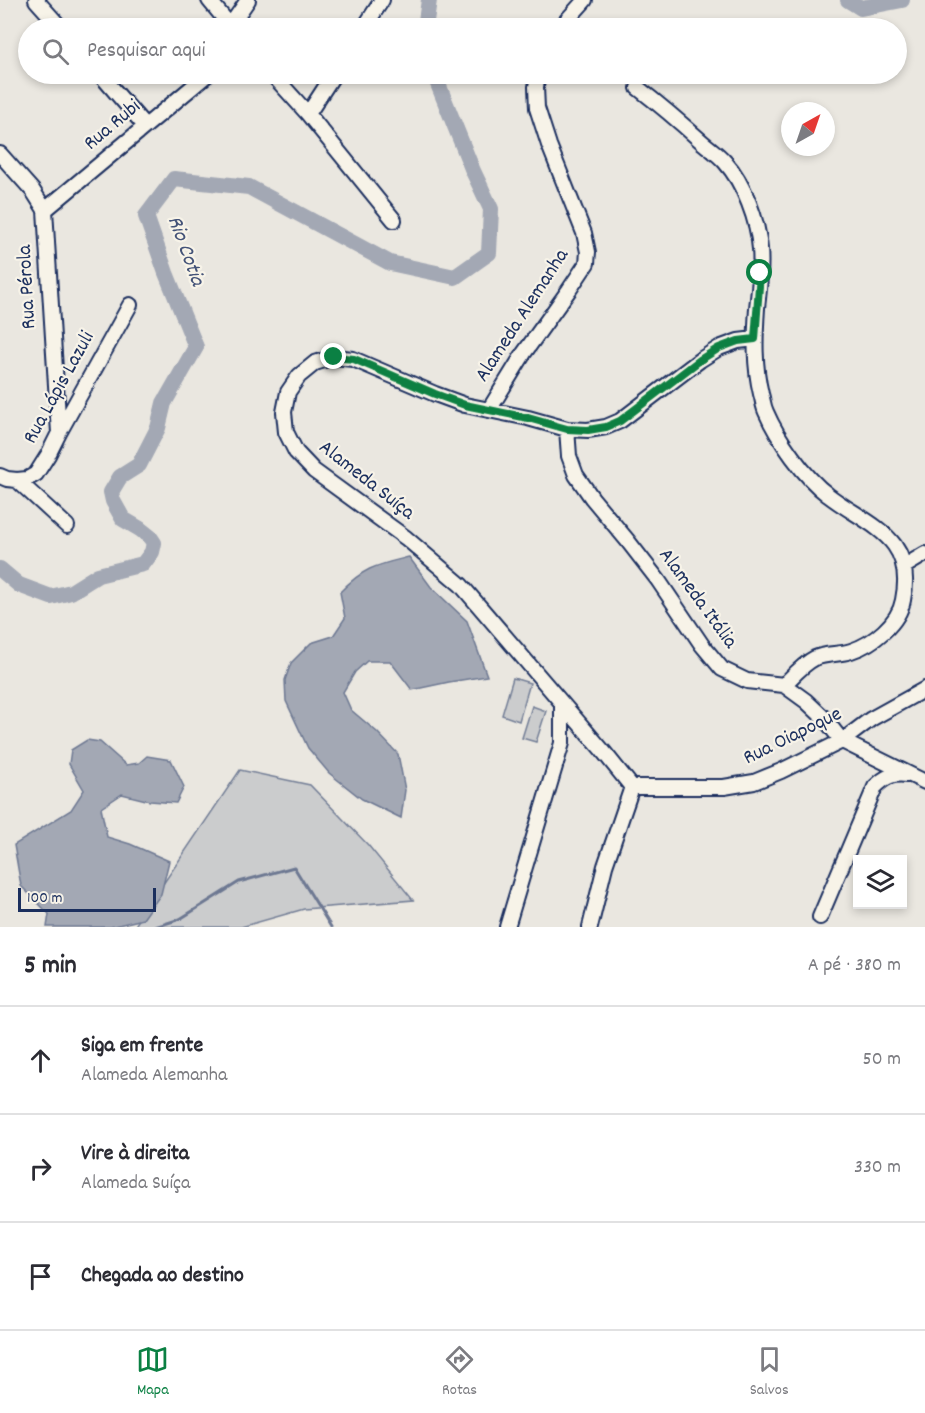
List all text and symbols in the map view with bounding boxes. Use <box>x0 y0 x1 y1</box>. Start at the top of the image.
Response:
search box <box>18 18 907 84</box>
icon: search <box>39 35 72 68</box>
text: Pesquisar aqui <box>87 36 206 67</box>
street label: Rua Rubi <box>78 93 148 159</box>
north arrow <box>781 102 835 156</box>
water label: Rio Cotia <box>158 212 213 292</box>
street label: Alameda Alemanha <box>469 242 578 389</box>
street label: Rua Pérola <box>11 243 45 330</box>
route start <box>746 259 772 285</box>
street label: Rua Lápis Lazuli <box>17 326 103 450</box>
route end <box>320 343 346 369</box>
street label: Alameda Suíça <box>311 434 421 529</box>
street label: Alameda Itália <box>650 542 744 656</box>
street label: Rua Oiapoque <box>739 700 847 774</box>
map controls <box>853 855 907 909</box>
button: layers <box>853 855 907 909</box>
scale bar <box>18 885 156 912</box>
text: 100 m <box>27 887 63 910</box>
text: 5 min <box>24 948 77 985</box>
text: A pé · 380 m <box>808 952 901 980</box>
text: Siga em frente <box>81 1031 203 1062</box>
icon: ahead <box>24 1044 57 1077</box>
text: 50 m <box>863 1046 901 1074</box>
text: Alameda Alemanha <box>81 1062 227 1090</box>
text: Vire à direita <box>81 1139 189 1170</box>
icon: right <box>24 1152 57 1185</box>
text: 330 m <box>854 1154 901 1182</box>
text: Alameda Suíça <box>81 1170 190 1198</box>
icon: arrive <box>24 1260 57 1293</box>
text: Chegada ao destino <box>81 1261 244 1292</box>
tab: Mapa <box>136 1343 169 1402</box>
tab: Rotas <box>442 1343 477 1402</box>
tab: Salvos <box>750 1343 789 1402</box>

